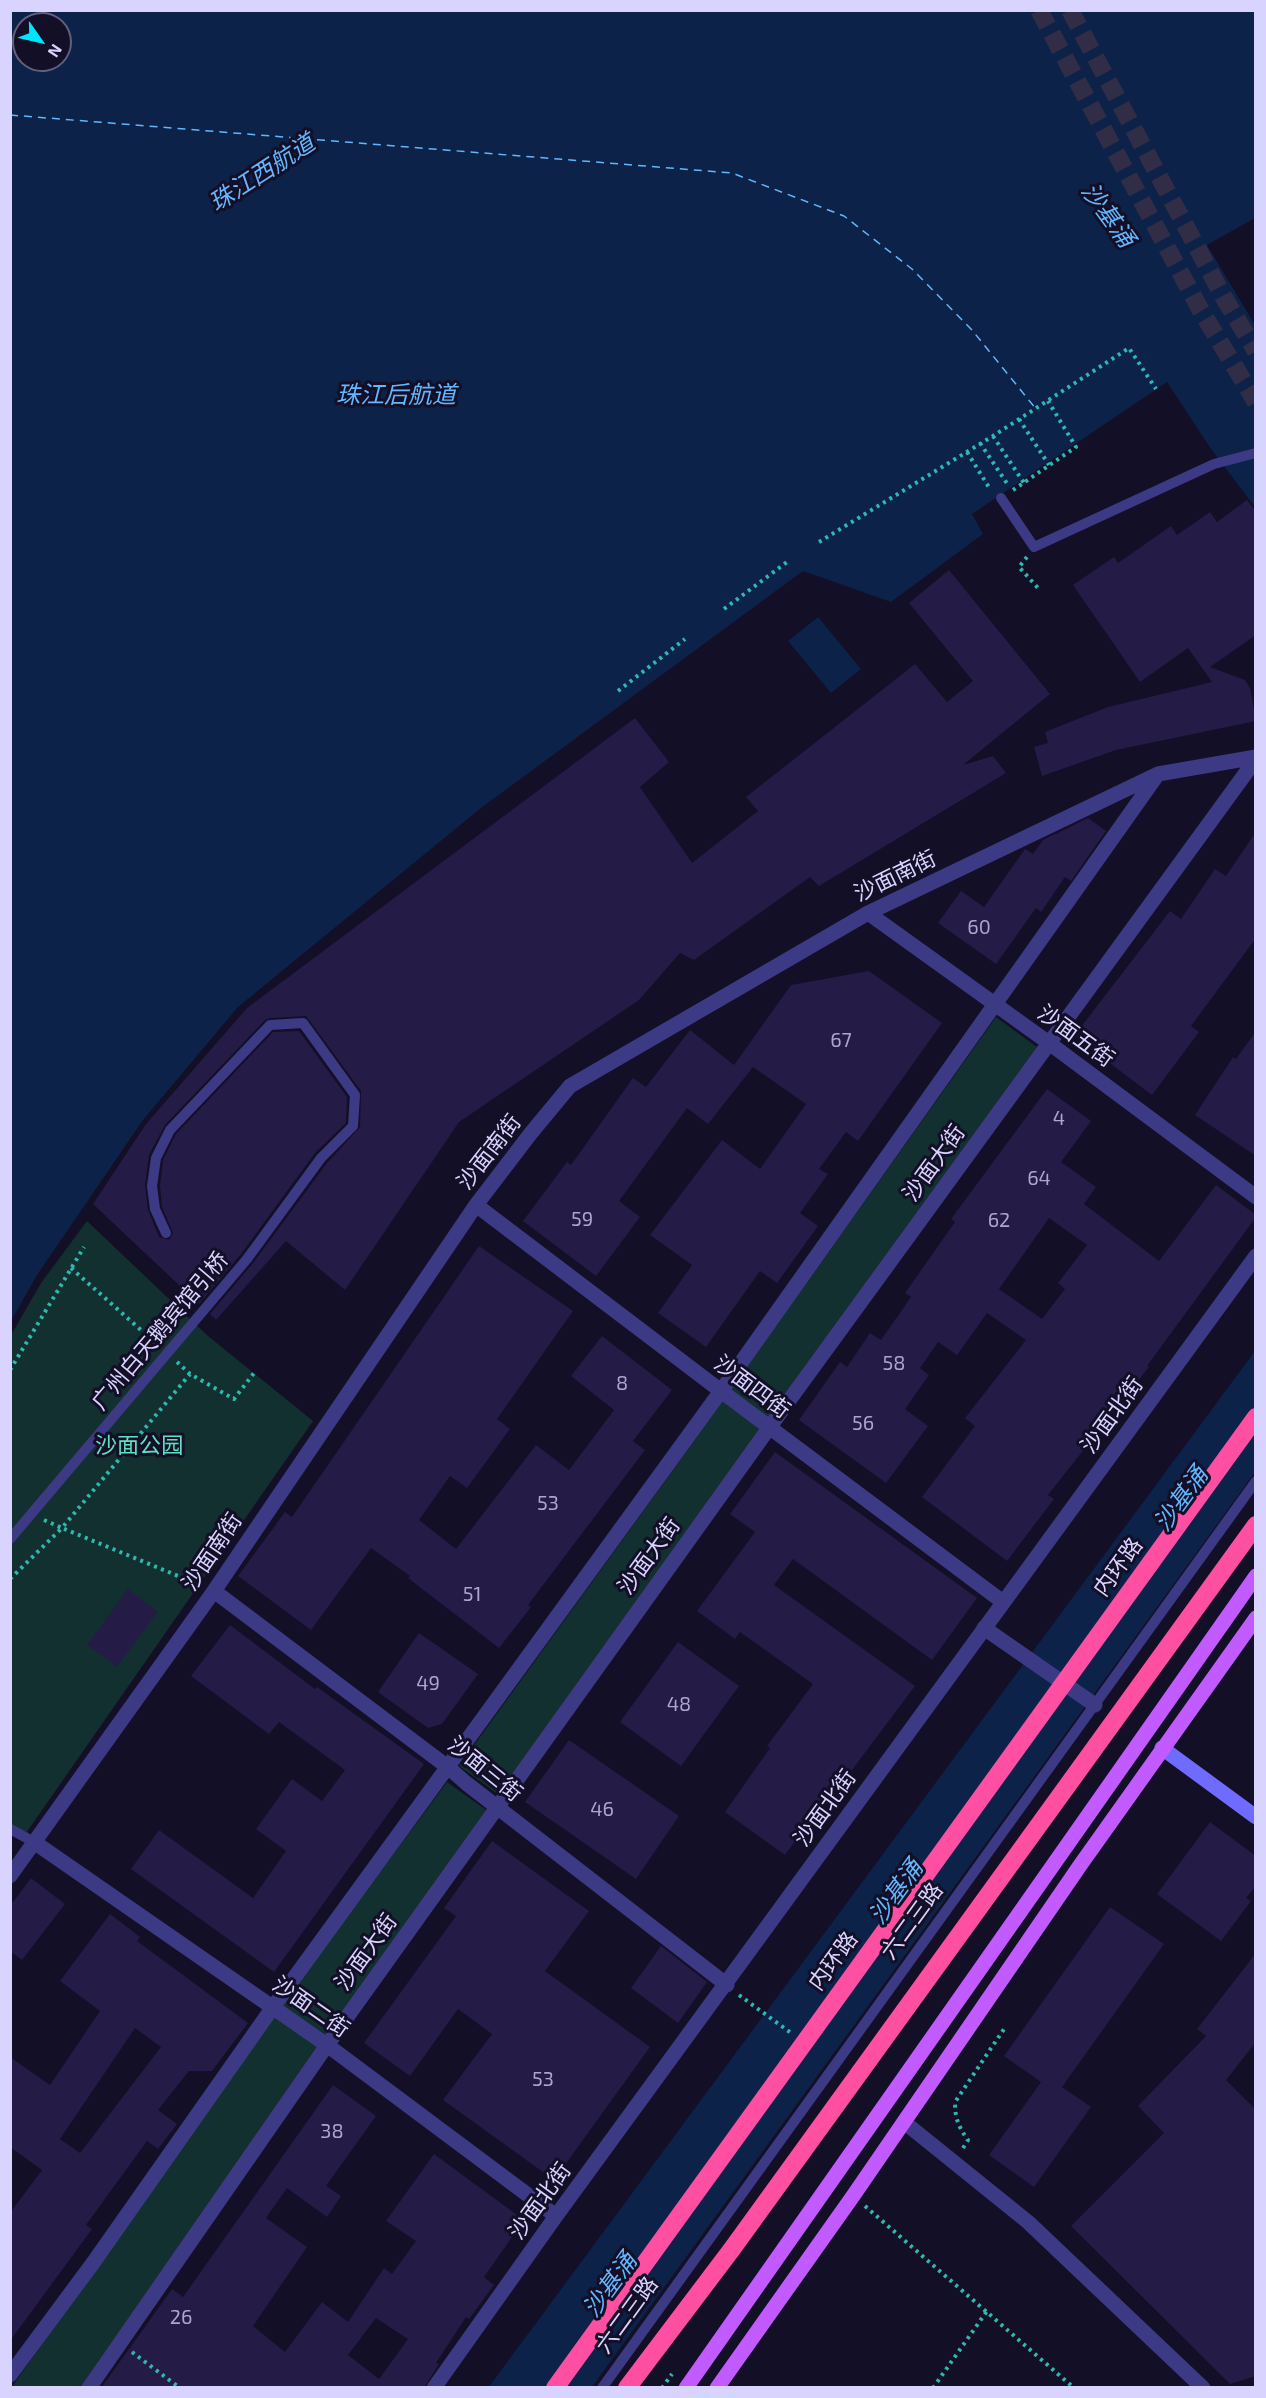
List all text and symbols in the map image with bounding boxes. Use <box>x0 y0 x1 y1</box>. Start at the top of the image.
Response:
north arrow <box>12 12 72 72</box>
text: N <box>45 41 67 61</box>
water label: 珠江西航道 <box>204 128 320 218</box>
water label: 沙基涌 <box>1075 177 1141 253</box>
water label: 珠江后航道 <box>336 381 456 409</box>
street label: 沙面南街 <box>850 845 940 907</box>
house number: 60 <box>967 915 991 939</box>
street label: 沙面五街 <box>1033 999 1119 1073</box>
house number: 67 <box>830 1028 852 1052</box>
house number: 4 <box>1053 1106 1065 1130</box>
street label: 沙面南街 <box>452 1109 526 1195</box>
street label: 沙面大街 <box>897 1120 971 1206</box>
house number: 64 <box>1027 1166 1051 1190</box>
house number: 59 <box>571 1207 593 1231</box>
house number: 62 <box>988 1208 1010 1232</box>
street label: 广州白天鹅宾馆引桥 <box>86 1247 234 1415</box>
street label: 沙面四街 <box>709 1350 795 1424</box>
house number: 58 <box>883 1351 905 1375</box>
house number: 8 <box>616 1371 628 1395</box>
street label: 沙面北街 <box>1075 1372 1149 1458</box>
house number: 56 <box>852 1411 874 1435</box>
park label: 沙面公园 <box>95 1433 183 1459</box>
water label: 沙基涌 <box>1148 1461 1214 1537</box>
house number: 53 <box>537 1491 559 1515</box>
street label: 沙面南街 <box>176 1508 248 1596</box>
street label: 沙面大街 <box>612 1513 686 1599</box>
street label: 内环路 <box>1088 1533 1148 1601</box>
house number: 51 <box>463 1582 481 1606</box>
house number: 49 <box>416 1671 440 1695</box>
house number: 48 <box>667 1692 691 1716</box>
street label: 沙面三街 <box>442 1731 528 1807</box>
street label: 沙面北街 <box>788 1765 862 1851</box>
house number: 46 <box>590 1797 614 1821</box>
water label: 沙基涌 <box>863 1854 929 1930</box>
street label: 六二三路 <box>875 1878 949 1964</box>
street label: 沙面大街 <box>329 1909 403 1995</box>
street label: 内环路 <box>803 1927 863 1995</box>
street label: 沙面二街 <box>267 1971 355 2043</box>
house number: 53 <box>532 2067 554 2091</box>
house number: 38 <box>320 2119 344 2143</box>
street label: 沙面北街 <box>503 2158 577 2244</box>
water label: 沙基涌 <box>577 2247 643 2323</box>
street label: 六二三路 <box>590 2272 664 2358</box>
house number: 26 <box>170 2305 192 2329</box>

